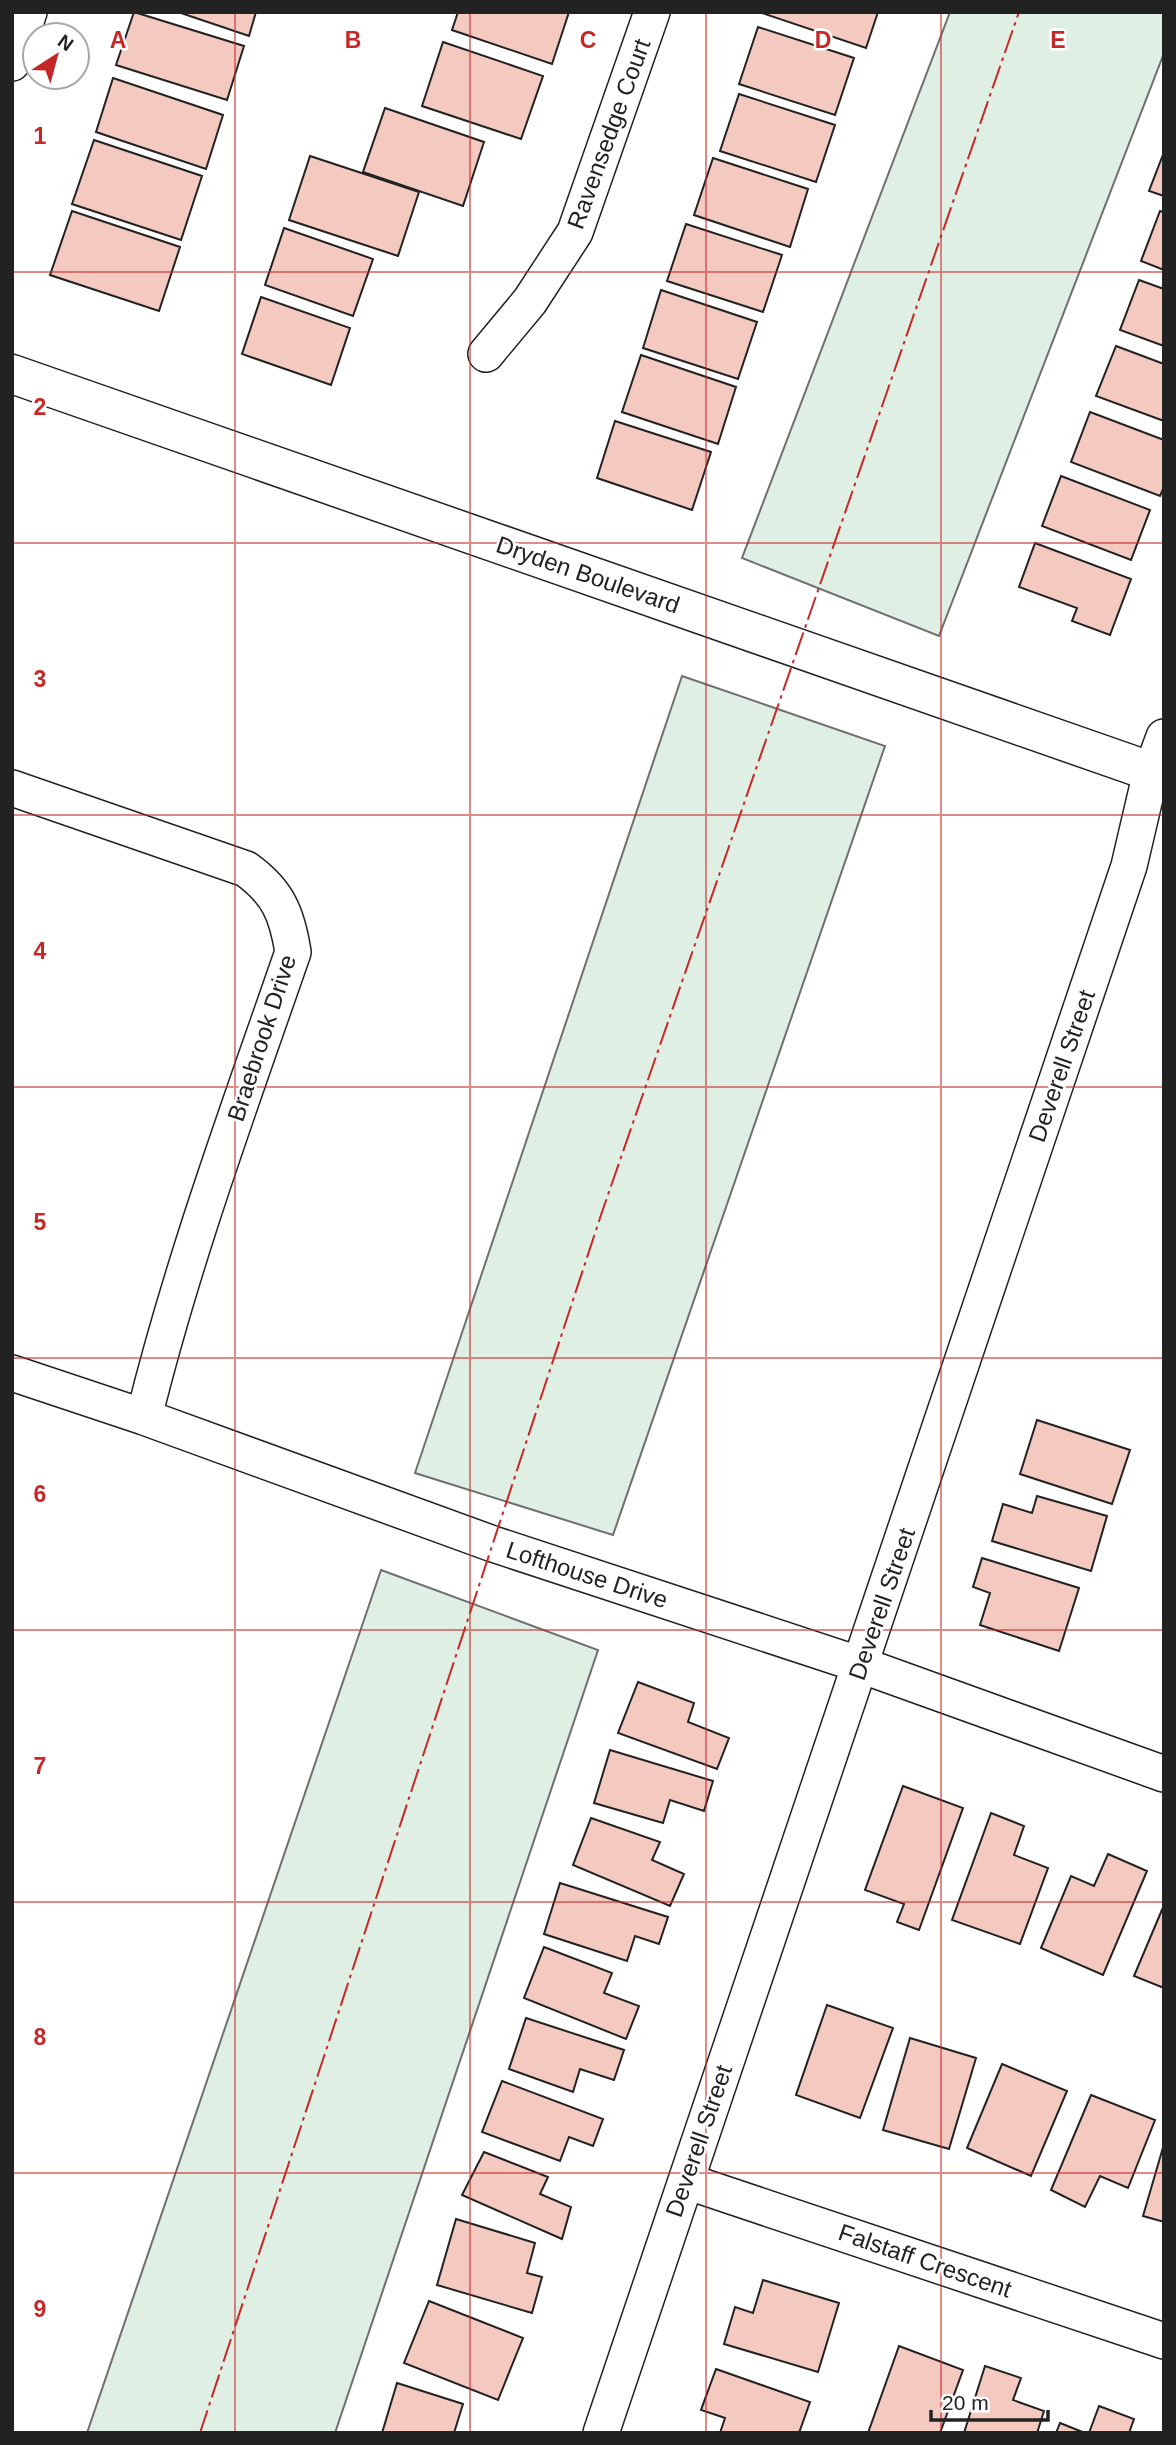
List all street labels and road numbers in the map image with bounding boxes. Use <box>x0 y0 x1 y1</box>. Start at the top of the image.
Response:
street label: Ravensedge Court <box>561 35 657 233</box>
street label: Dryden Boulevard <box>493 530 683 619</box>
street label: Braebrook Drive <box>222 951 301 1124</box>
street label: Deverell Street <box>1023 986 1100 1145</box>
street label: Deverell Street <box>843 1524 920 1683</box>
street label: Lofthouse Drive <box>503 1536 671 1613</box>
street label: Deverell Street <box>660 2061 737 2220</box>
street label: Falstaff Crescent <box>835 2218 1015 2303</box>

